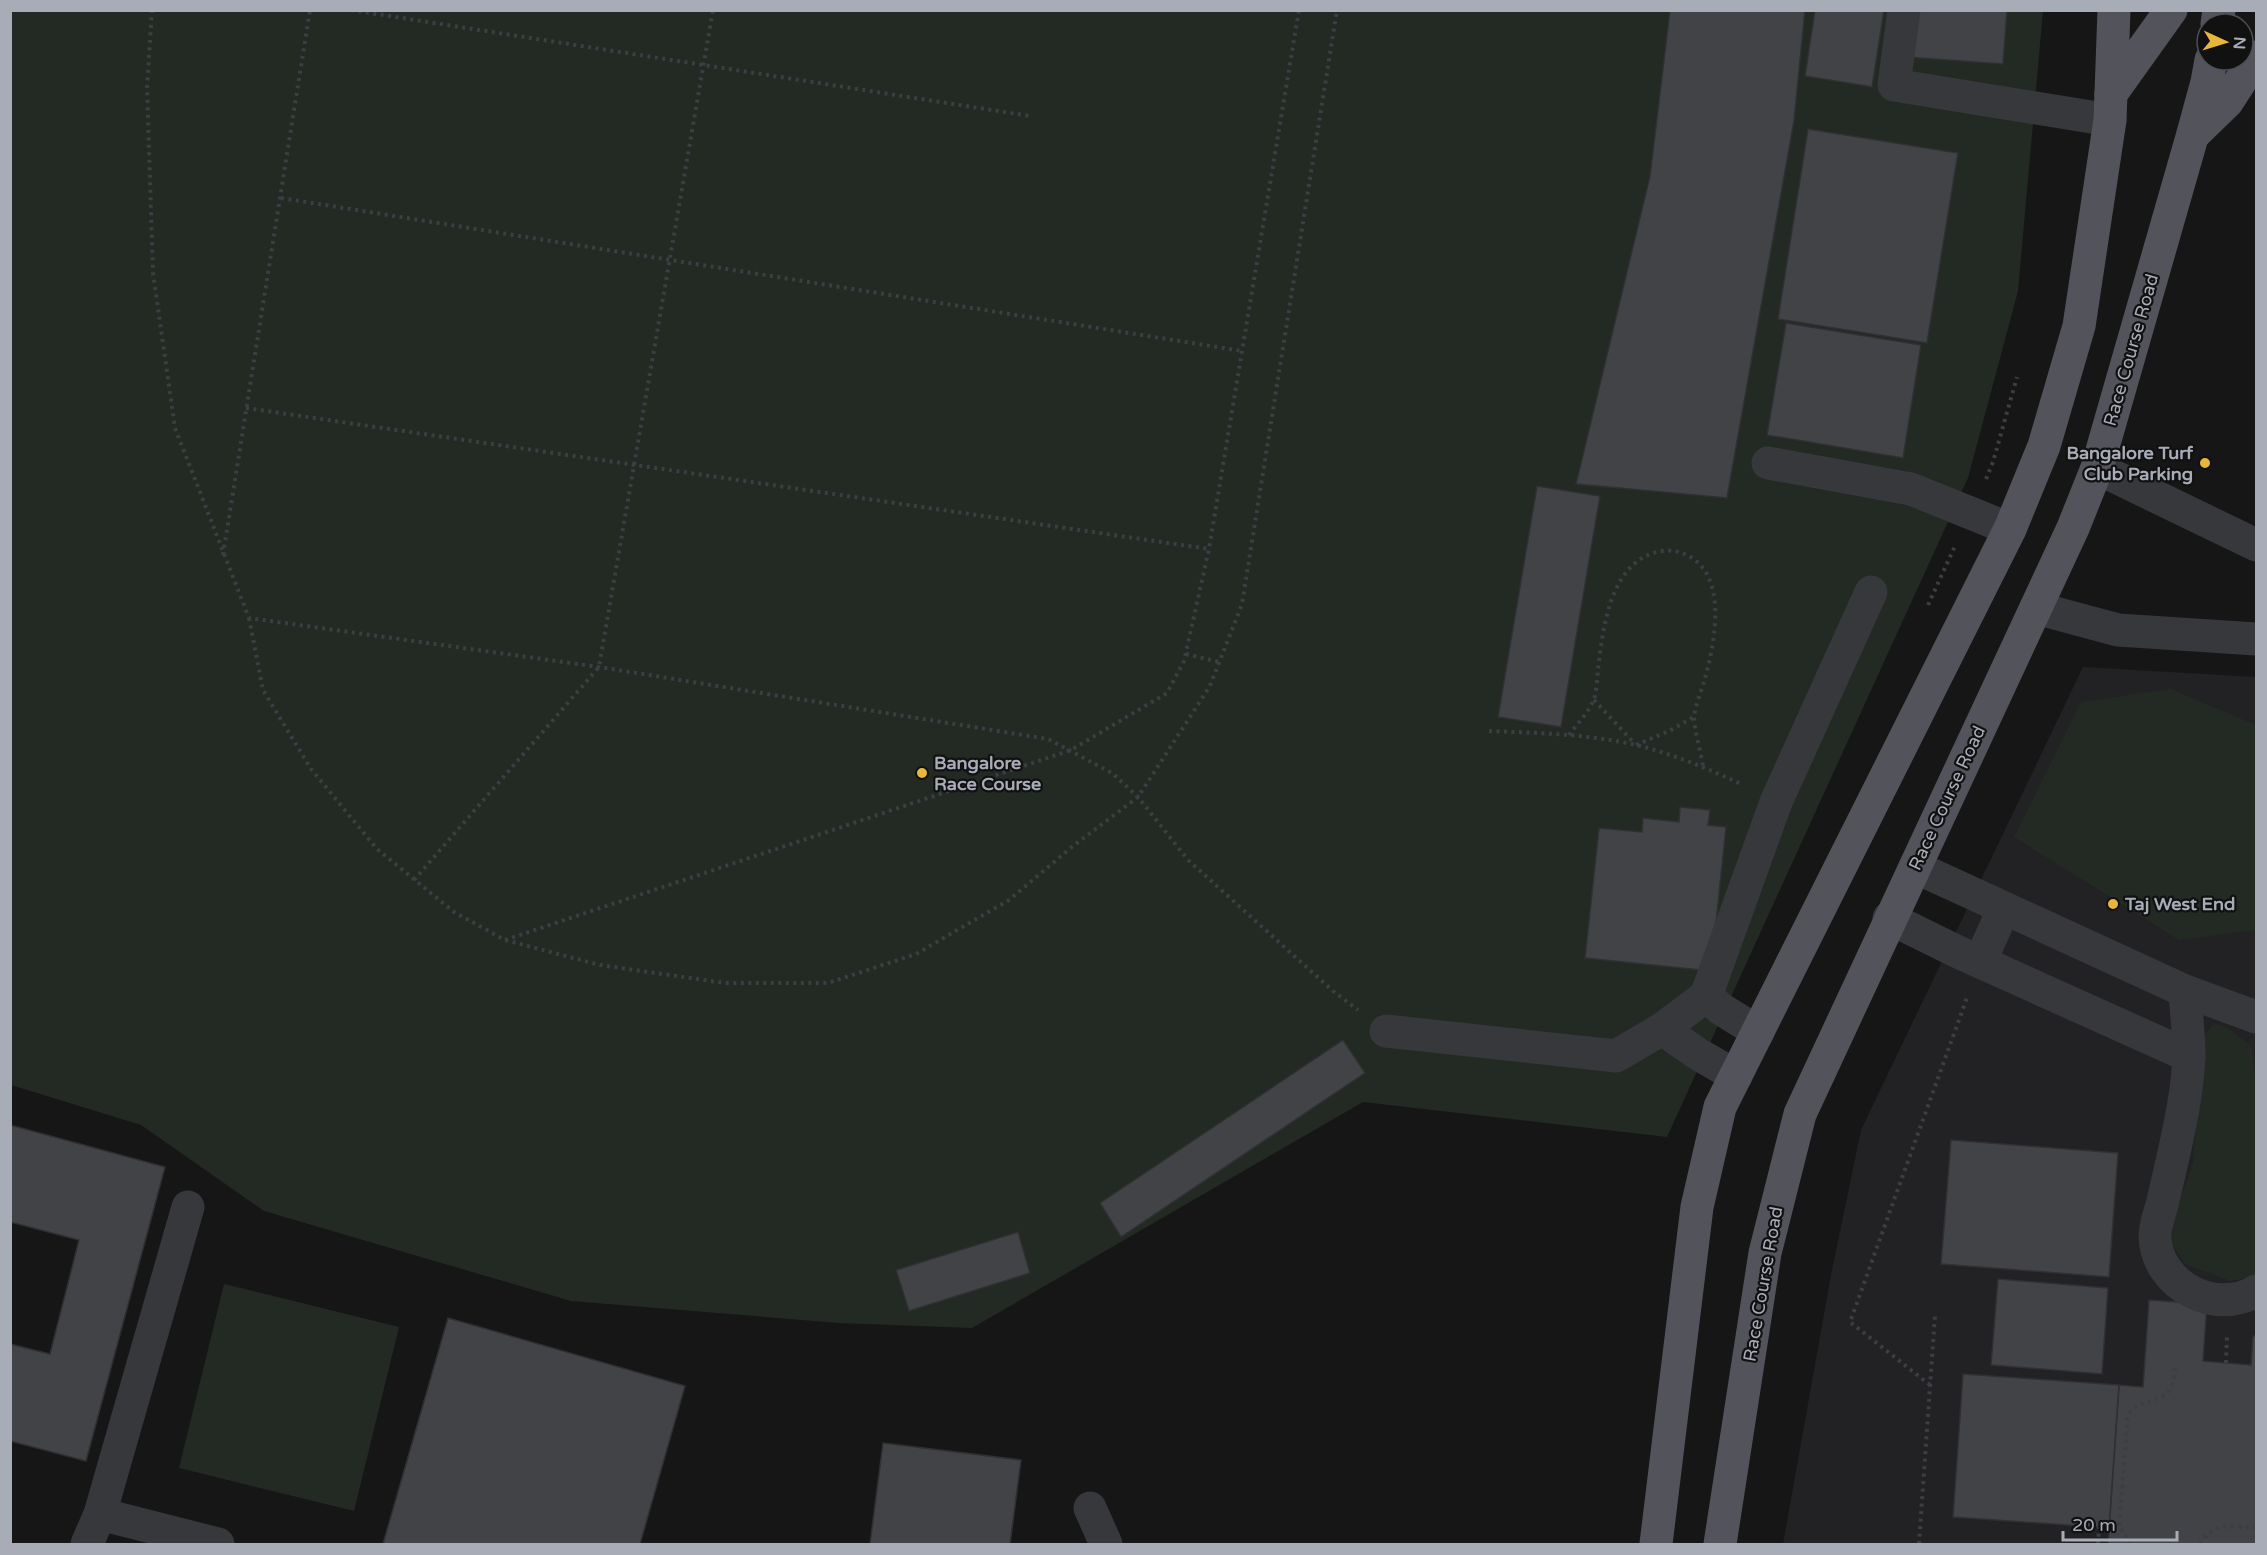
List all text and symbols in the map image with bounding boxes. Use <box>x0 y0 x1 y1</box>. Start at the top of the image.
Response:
north arrow <box>2195 12 2255 72</box>
text: N <box>2229 36 2249 50</box>
street label: Race Course Road <box>2099 271 2163 429</box>
place label: Bangalore Turf Club Parking <box>2066 442 2194 485</box>
marker: Bangalore Turf Club Parking <box>2198 456 2212 470</box>
street label: Race Course Road <box>1904 722 1990 874</box>
place label: Bangalore Race Course <box>934 752 1041 795</box>
marker: Bangalore Race Course <box>915 766 929 780</box>
place label: Taj West End <box>2124 893 2235 915</box>
marker: Taj West End <box>2106 897 2120 911</box>
street label: Race Course Road <box>1739 1205 1787 1363</box>
scale bar <box>2063 1504 2177 1542</box>
text: 20 m <box>2072 1514 2116 1536</box>

